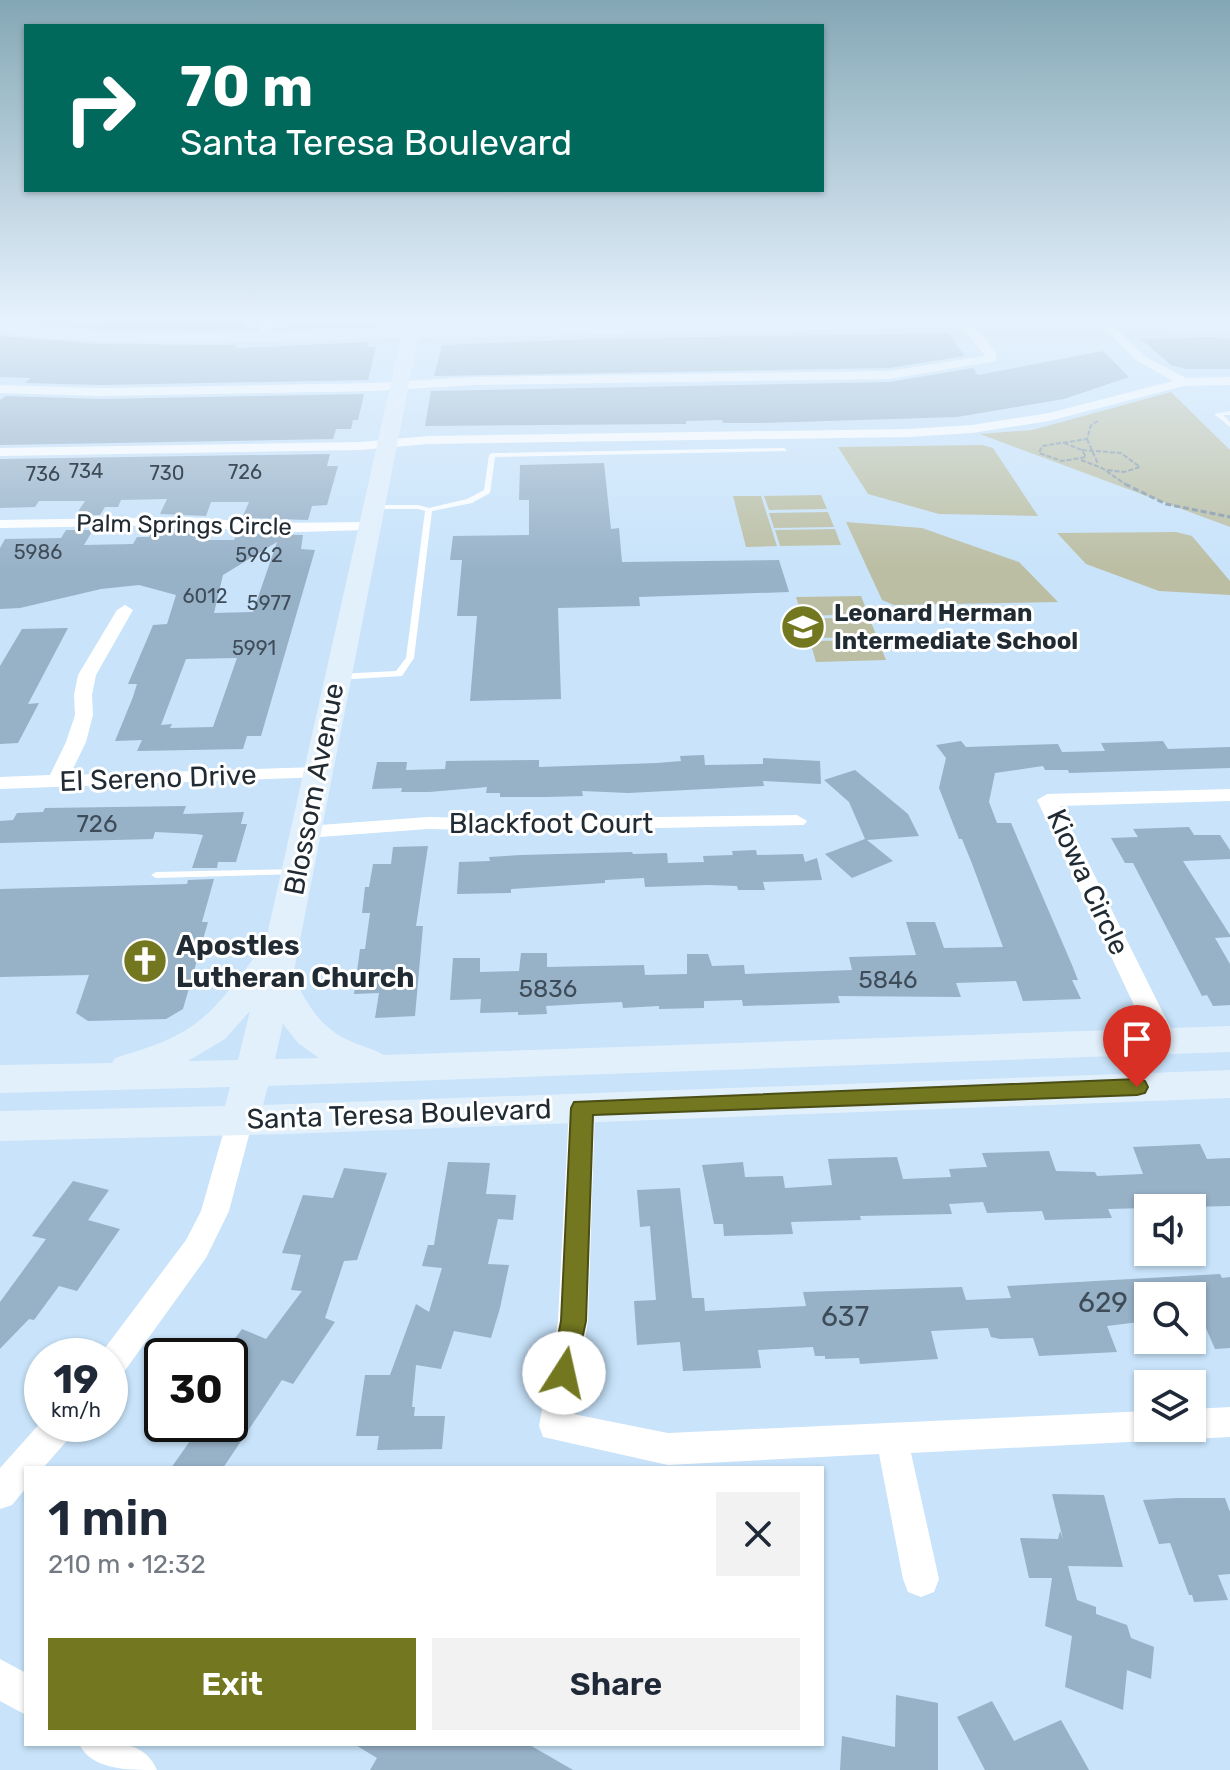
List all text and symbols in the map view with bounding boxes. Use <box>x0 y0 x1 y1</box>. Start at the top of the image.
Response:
text: 70 m <box>180 54 313 120</box>
icon: right <box>48 56 152 160</box>
text: Santa Teresa Boulevard <box>180 121 572 164</box>
house number: 734 <box>69 459 103 483</box>
house number: 726 <box>228 460 262 484</box>
house number: 730 <box>150 461 184 485</box>
house number: 736 <box>26 462 60 486</box>
street label: Palm Springs Circle <box>76 509 292 541</box>
house number: 5986 <box>14 540 62 564</box>
house number: 5962 <box>235 543 283 567</box>
house number: 6012 <box>182 584 228 608</box>
house number: 5977 <box>247 591 291 615</box>
place label: Leonard Herman Intermediate School <box>834 599 1078 655</box>
school or university icon: Leonard Herman Intermediate School <box>779 603 827 651</box>
house number: 5991 <box>232 636 276 660</box>
street label: Blossom Avenue <box>277 680 351 898</box>
street label: El Sereno Drive <box>59 758 257 798</box>
street label: Kiowa Circle <box>1040 804 1136 960</box>
street label: Blackfoot Court <box>449 807 653 840</box>
house number: 726 <box>77 810 117 838</box>
place label: Apostles Lutheran Church <box>176 929 414 994</box>
church icon: Apostles Lutheran Church <box>121 937 169 985</box>
house number: 5846 <box>859 966 917 994</box>
house number: 5836 <box>519 975 577 1003</box>
pin <box>1103 1005 1171 1087</box>
icon: arrive <box>1115 1017 1159 1061</box>
street label: Santa Teresa Boulevard <box>246 1092 552 1136</box>
map controls <box>1134 1194 1206 1442</box>
button: sound <box>1134 1194 1206 1266</box>
button: search <box>1134 1282 1206 1354</box>
house number: 629 <box>1078 1286 1128 1319</box>
house number: 637 <box>821 1300 869 1333</box>
position arrow <box>522 1331 606 1415</box>
speed limit sign: 30 <box>144 1338 248 1442</box>
text: 19 <box>53 1356 99 1403</box>
button: layers <box>1134 1370 1206 1442</box>
text: km/h <box>51 1398 101 1422</box>
text: 1 min <box>48 1490 169 1547</box>
button: close <box>716 1492 800 1576</box>
text: 210 m · 12:32 <box>48 1549 206 1580</box>
button: Exit <box>48 1638 416 1730</box>
button: Share <box>432 1638 800 1730</box>

